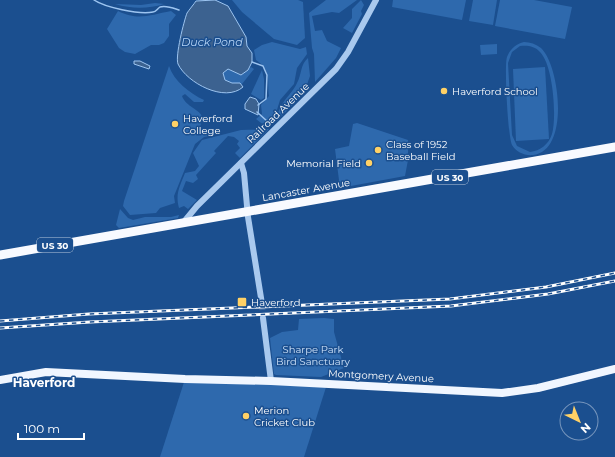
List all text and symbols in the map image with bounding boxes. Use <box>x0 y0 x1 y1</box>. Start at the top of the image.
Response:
water label: Duck Pond <box>181 35 243 49</box>
street label: Railroad Avenue <box>244 80 312 146</box>
place label: Haverford School <box>452 85 538 98</box>
marker: Haverford School <box>439 86 449 96</box>
place label: Haverford College <box>183 112 232 137</box>
marker: Haverford College <box>170 119 180 129</box>
place label: Class of 1952 Baseball Field <box>386 138 456 163</box>
marker: Class of 1952 Baseball Field <box>373 145 383 155</box>
place label: Memorial Field <box>286 157 361 170</box>
marker: Memorial Field <box>364 158 374 168</box>
road number: US 30 <box>432 170 468 184</box>
street label: Lancaster Avenue <box>261 176 351 204</box>
road number: US 30 <box>37 238 73 252</box>
marker: Haverford <box>236 296 248 308</box>
place label: Haverford <box>251 296 300 309</box>
park label: Sharpe Park Bird Sanctuary <box>276 343 351 368</box>
street label: Montgomery Avenue <box>328 367 434 385</box>
district label: Haverford <box>13 375 75 390</box>
north arrow <box>559 401 599 441</box>
place label: Merion Cricket Club <box>254 404 315 429</box>
marker: Merion Cricket Club <box>241 411 251 421</box>
scale bar <box>18 415 84 441</box>
text: N <box>578 420 594 436</box>
text: 100 m <box>24 421 60 436</box>

